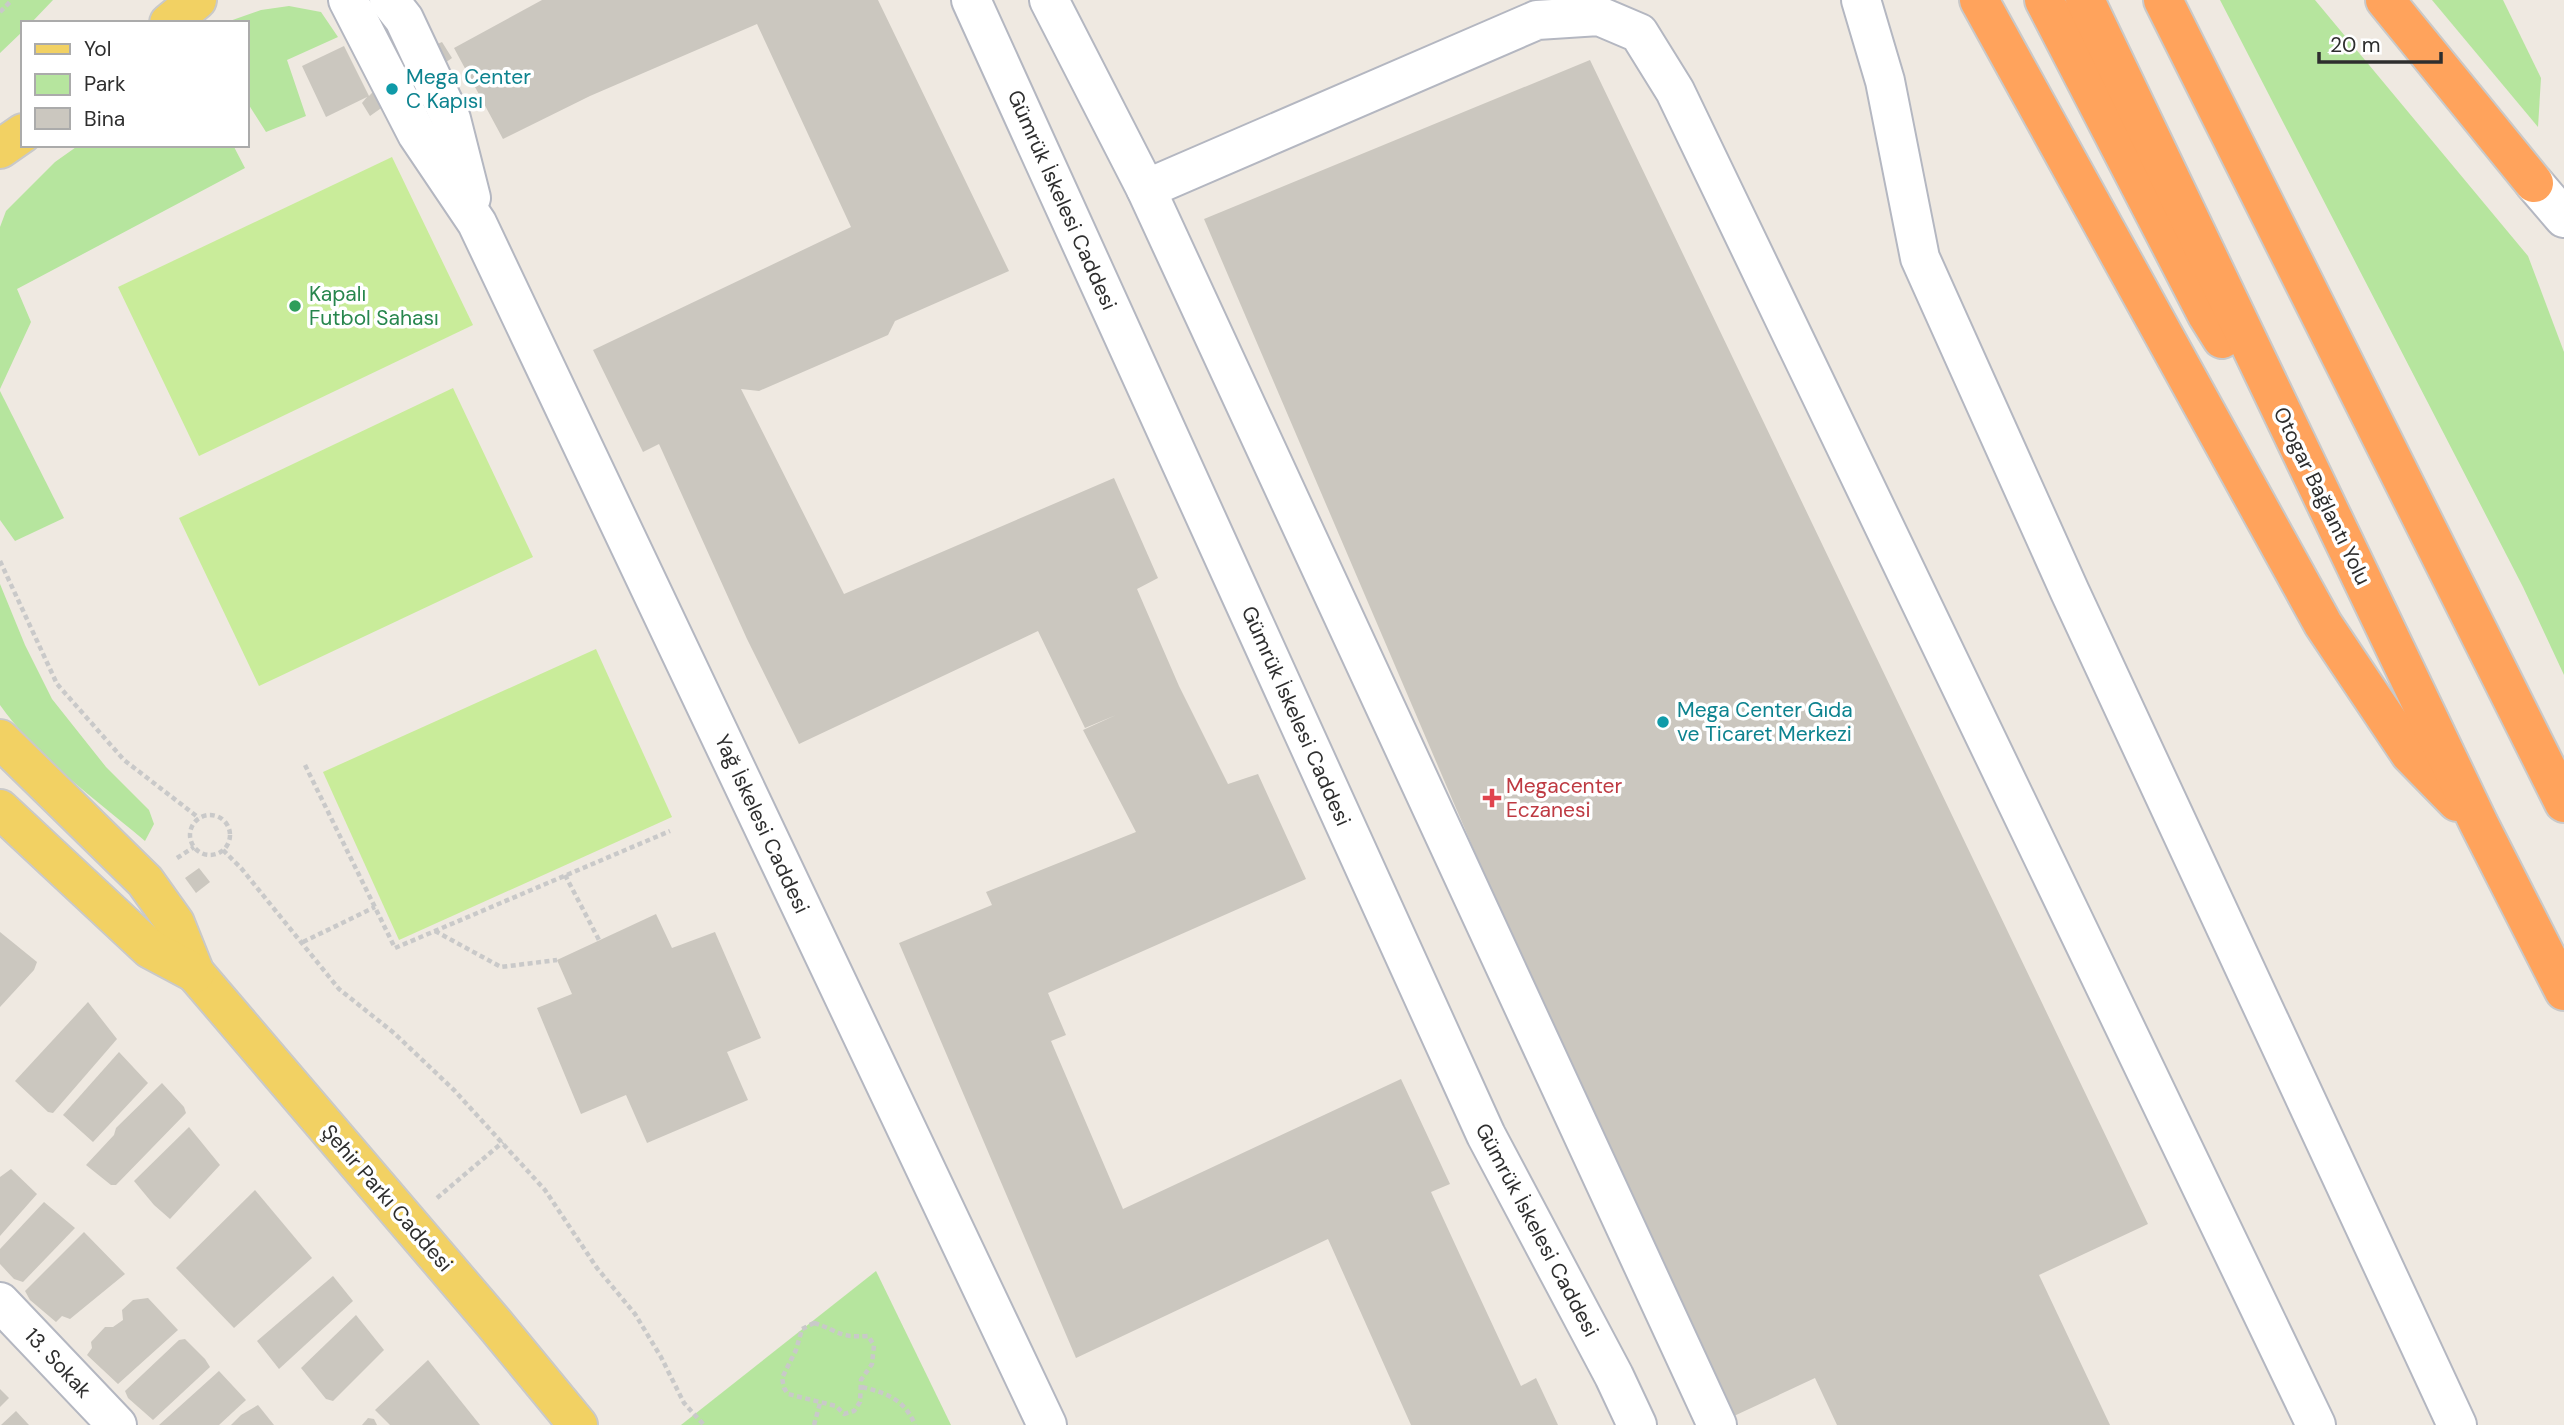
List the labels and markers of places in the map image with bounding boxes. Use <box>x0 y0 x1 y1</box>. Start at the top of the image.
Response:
place label: Mega Center C Kapısı <box>406 63 531 115</box>
marker: Mega Center C Kapısı <box>384 81 400 97</box>
place label: Kapalı Futbol Sahası <box>309 280 439 332</box>
marker: Kapalı Futbol Sahası <box>287 298 303 314</box>
place label: Mega Center Gıda ve Ticaret Merkezi <box>1677 696 1853 748</box>
marker: Mega Center Gıda ve Ticaret Merkezi <box>1655 714 1671 730</box>
place label: Megacenter Eczanesi <box>1506 772 1623 824</box>
marker: Megacenter Eczanesi <box>1484 790 1500 806</box>

